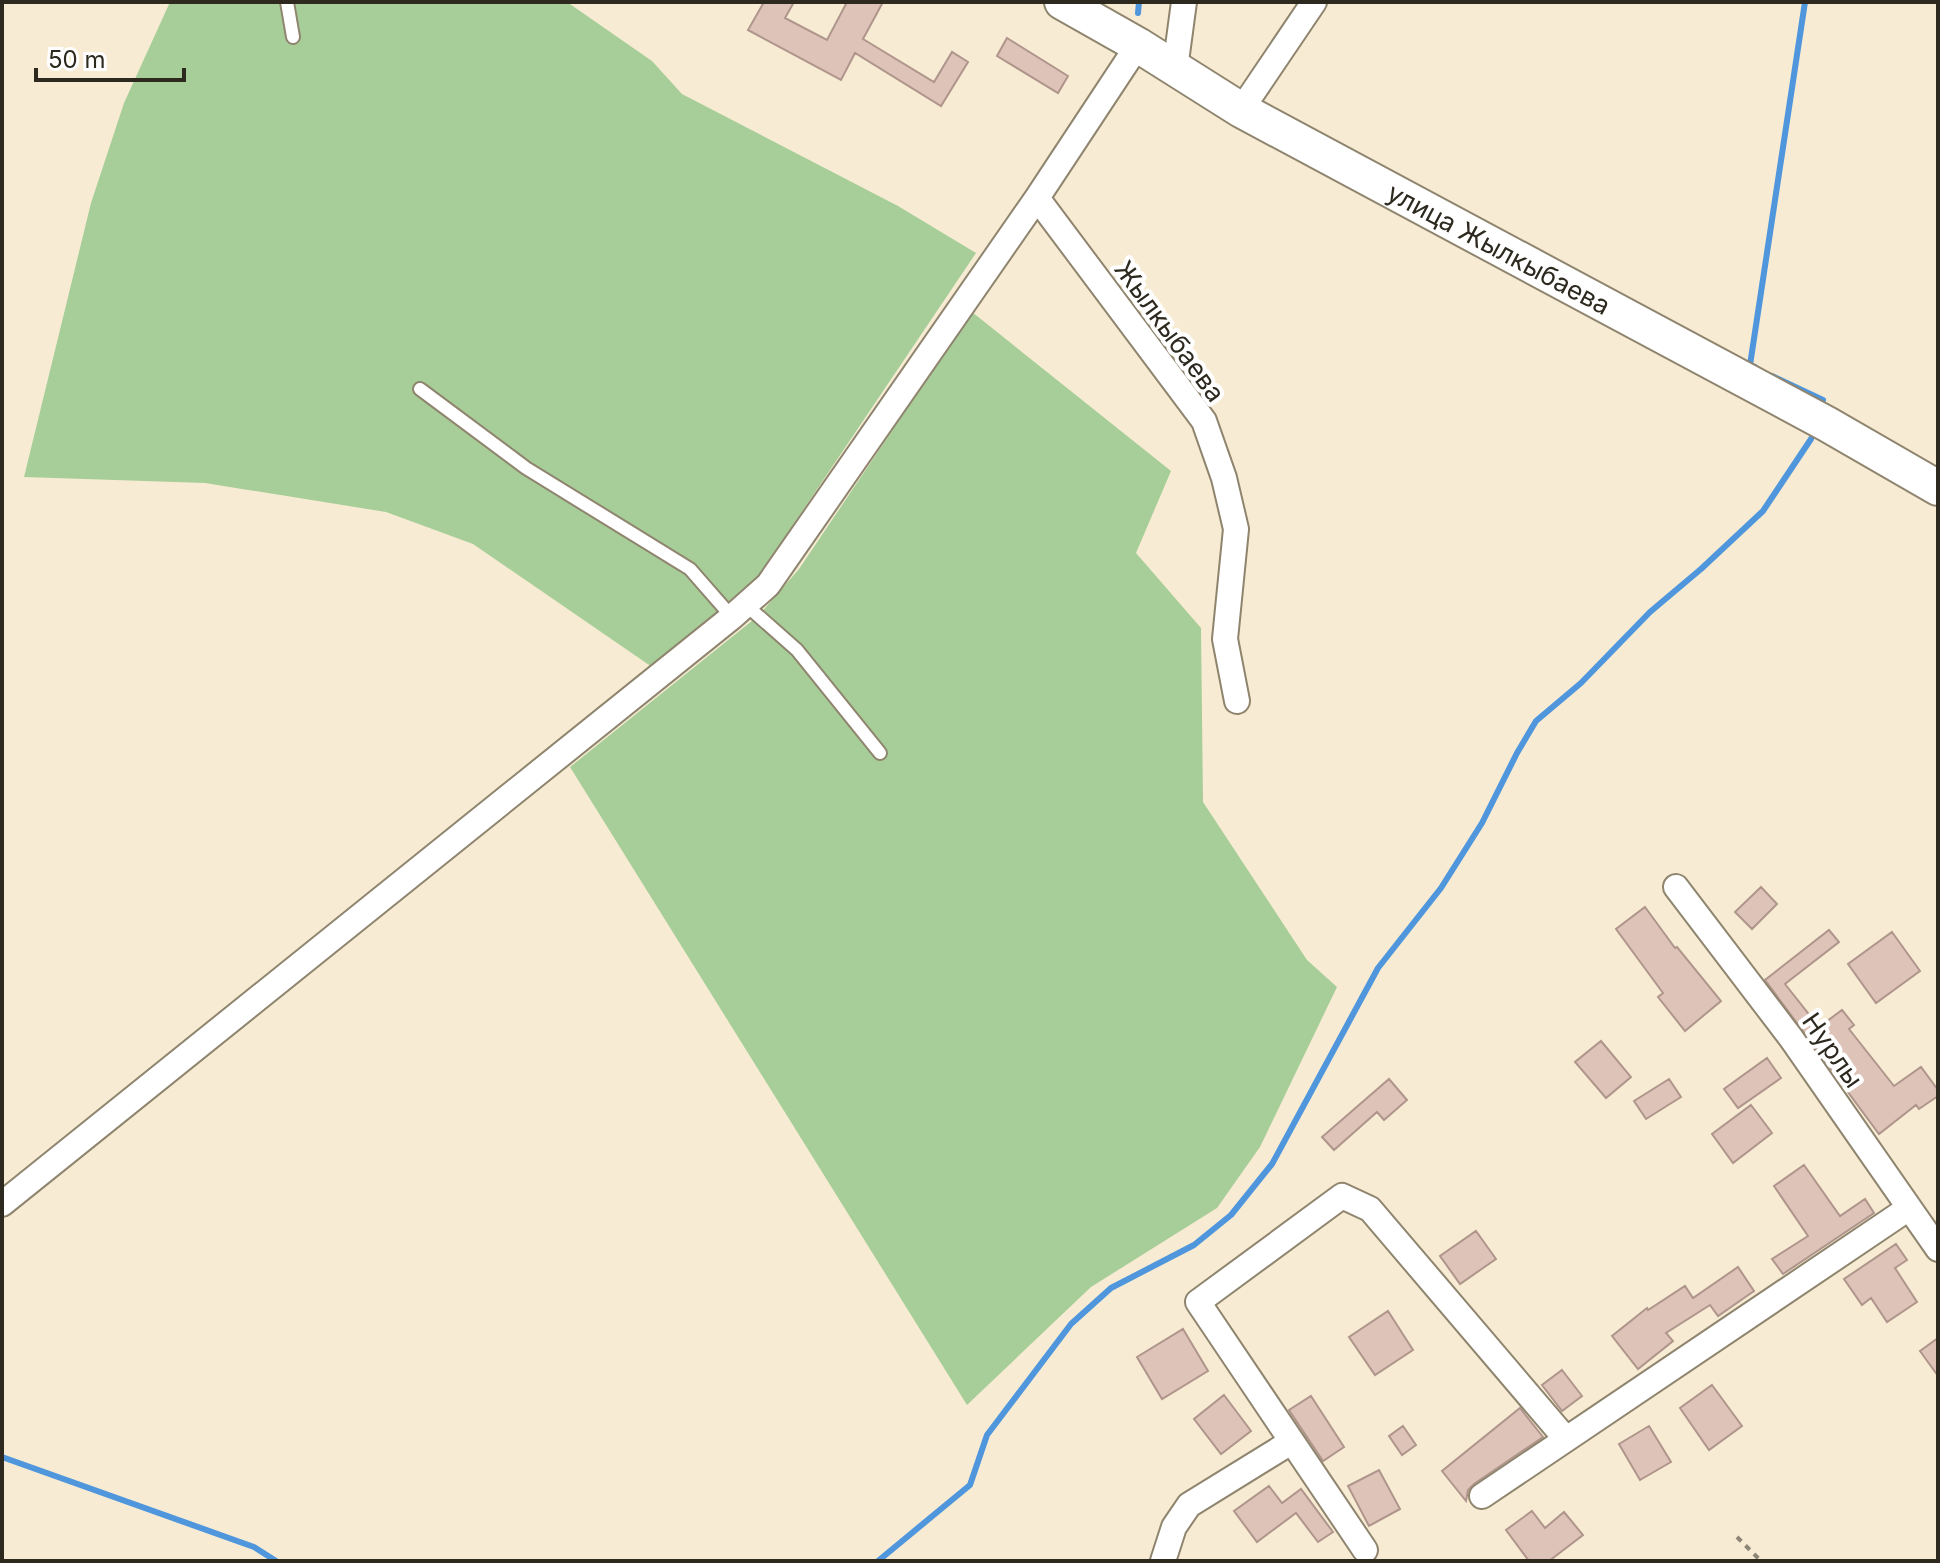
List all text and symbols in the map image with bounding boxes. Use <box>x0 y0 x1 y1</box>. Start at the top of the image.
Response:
scale bar <box>36 32 184 82</box>
text: 50 m <box>48 45 106 74</box>
street label: улица Жылкыбаева <box>1383 176 1616 321</box>
street label: Жылкыбаева <box>1108 254 1232 408</box>
street label: Нурлы <box>1796 1007 1870 1093</box>

